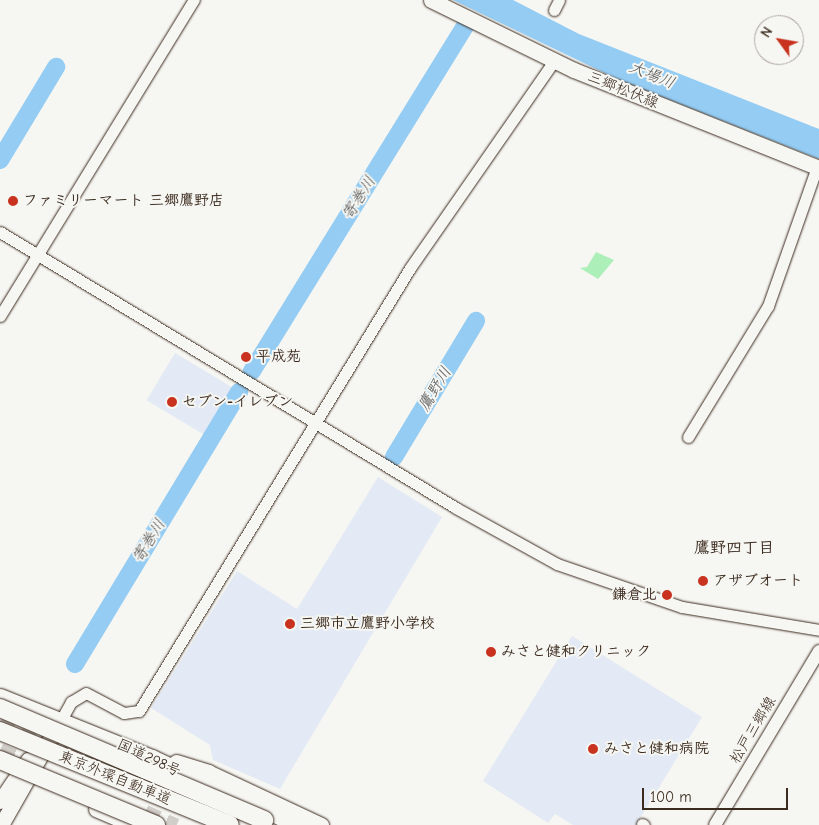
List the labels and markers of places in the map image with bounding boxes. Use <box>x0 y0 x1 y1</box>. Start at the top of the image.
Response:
place label: ファミリーマート 三郷鷹野店 <box>23 192 223 210</box>
marker: ファミリーマート 三郷鷹野店 <box>7 195 19 207</box>
place label: 平成苑 <box>256 348 301 366</box>
marker: 平成苑 <box>240 351 252 363</box>
place label: セブン-イレブン <box>182 393 293 411</box>
marker: セブン-イレブン <box>166 396 178 408</box>
place label: アザブオート <box>713 572 803 590</box>
marker: アザブオート <box>697 575 709 587</box>
place label: 鎌倉北 <box>612 586 657 604</box>
marker: 鎌倉北 <box>661 589 673 601</box>
place label: 三郷市立鷹野小学校 <box>300 615 435 633</box>
marker: 三郷市立鷹野小学校 <box>284 618 296 630</box>
place label: みさと健和クリニック <box>501 643 651 661</box>
marker: みさと健和クリニック <box>485 646 497 658</box>
place label: みさと健和病院 <box>604 740 709 758</box>
marker: みさと健和病院 <box>586 742 600 756</box>

